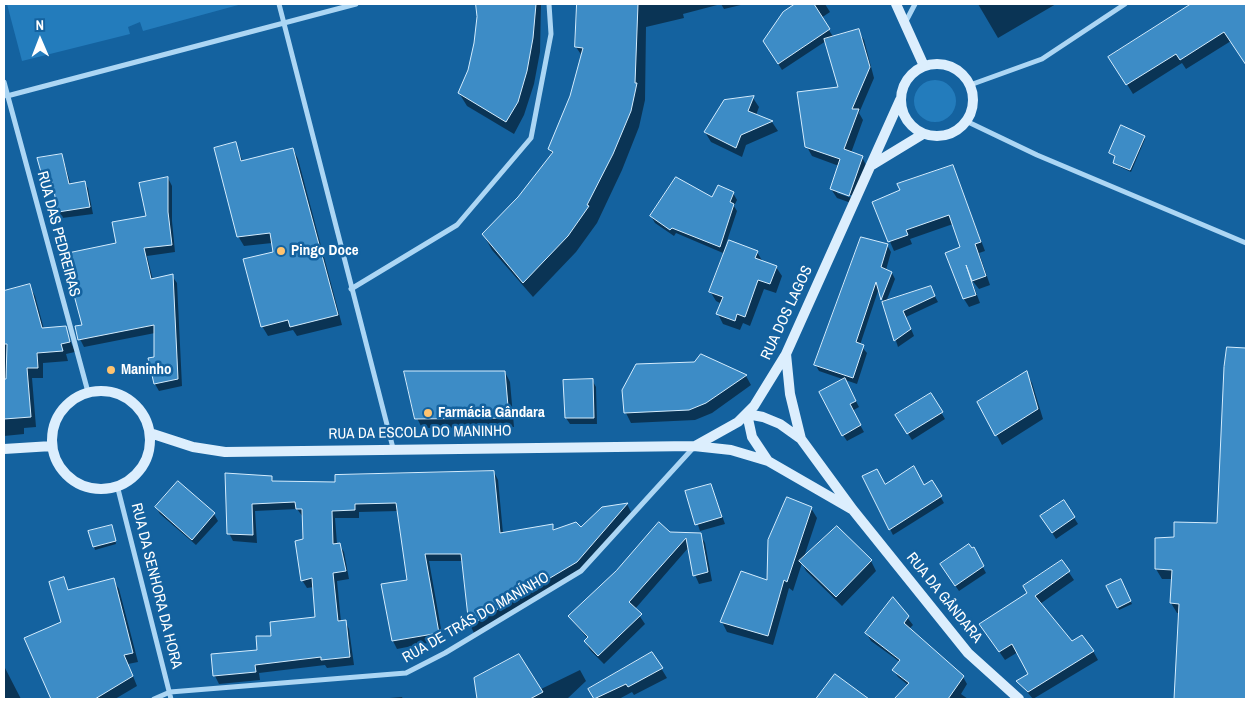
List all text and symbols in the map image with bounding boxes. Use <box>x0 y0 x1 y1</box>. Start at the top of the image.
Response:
north arrow <box>15 15 65 65</box>
text: N <box>35 16 44 34</box>
street label: RUA DAS PEDREIRAS <box>33 169 83 299</box>
place label: Pingo Doce <box>291 242 359 260</box>
marker: Pingo Doce <box>275 245 287 257</box>
street label: RUA DOS LAGOS <box>757 263 817 363</box>
place label: Maninho <box>121 361 172 379</box>
marker: Maninho <box>105 364 117 376</box>
place label: Farmácia Gândara <box>438 404 545 422</box>
marker: Farmácia Gândara <box>422 407 434 419</box>
street label: RUA DA ESCOLA DO MANINHO <box>328 422 512 444</box>
street label: RUA DA SENHORA DA HORA <box>127 501 185 671</box>
street label: RUA DA GÂNDARA <box>902 549 986 647</box>
street label: RUA DE TRÁS DO MANÍNHO <box>400 569 552 667</box>

